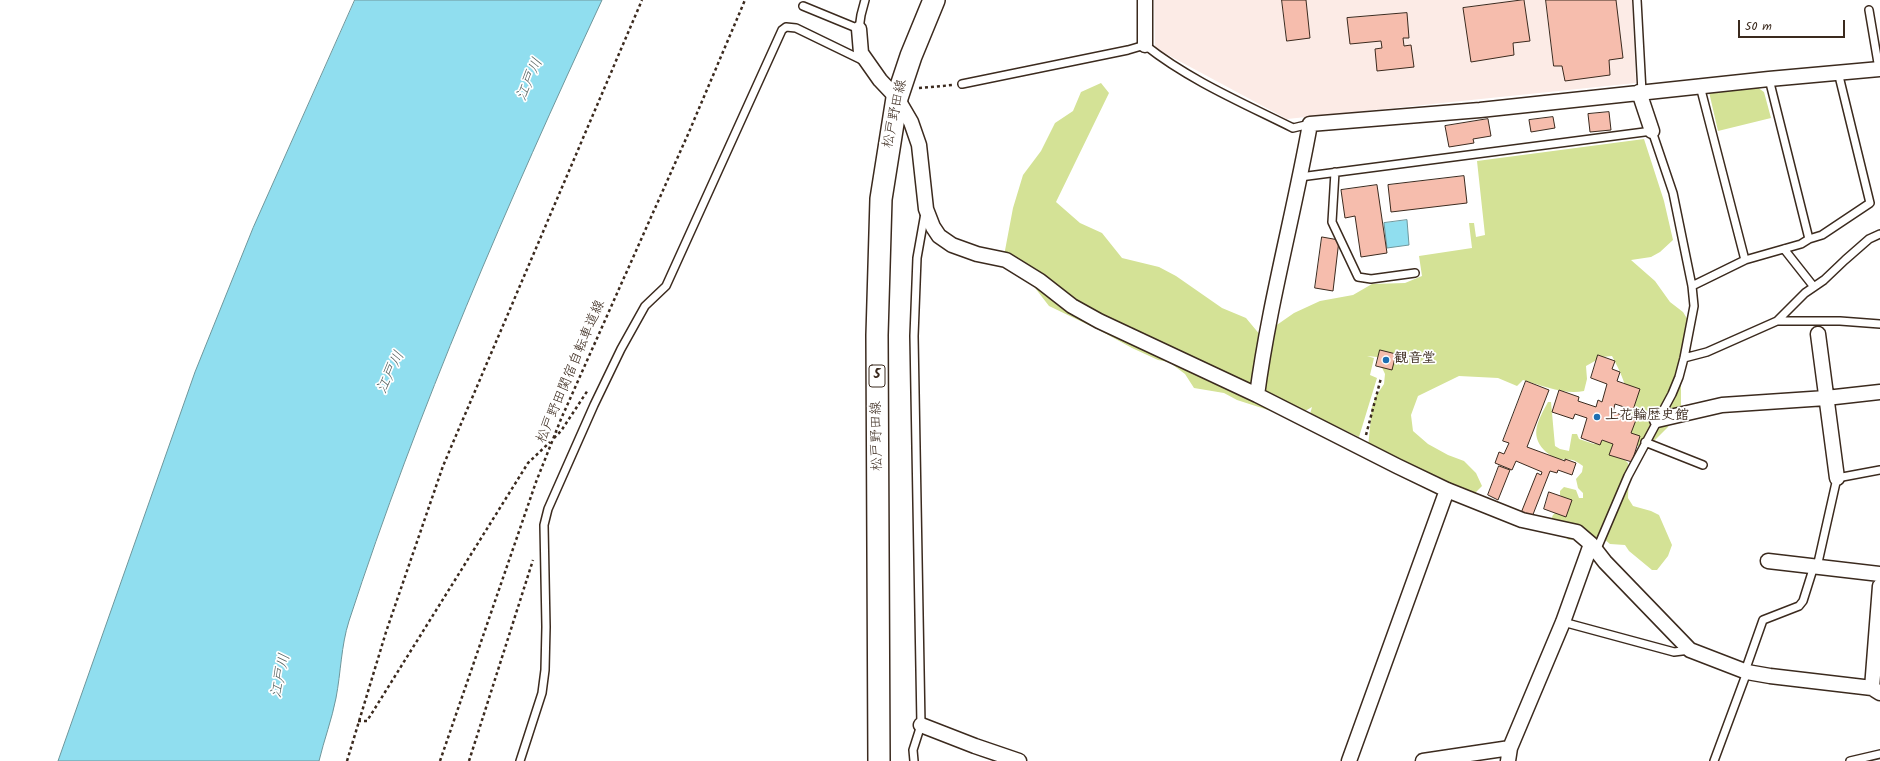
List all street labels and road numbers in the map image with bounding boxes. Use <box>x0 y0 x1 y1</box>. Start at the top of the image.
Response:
street label: 松戸野田線 <box>881 78 911 150</box>
street label: 松戸野田関宿自転車道線 <box>534 298 610 446</box>
road number: 5 <box>869 365 885 387</box>
street label: 松戸野田線 <box>869 401 887 471</box>

